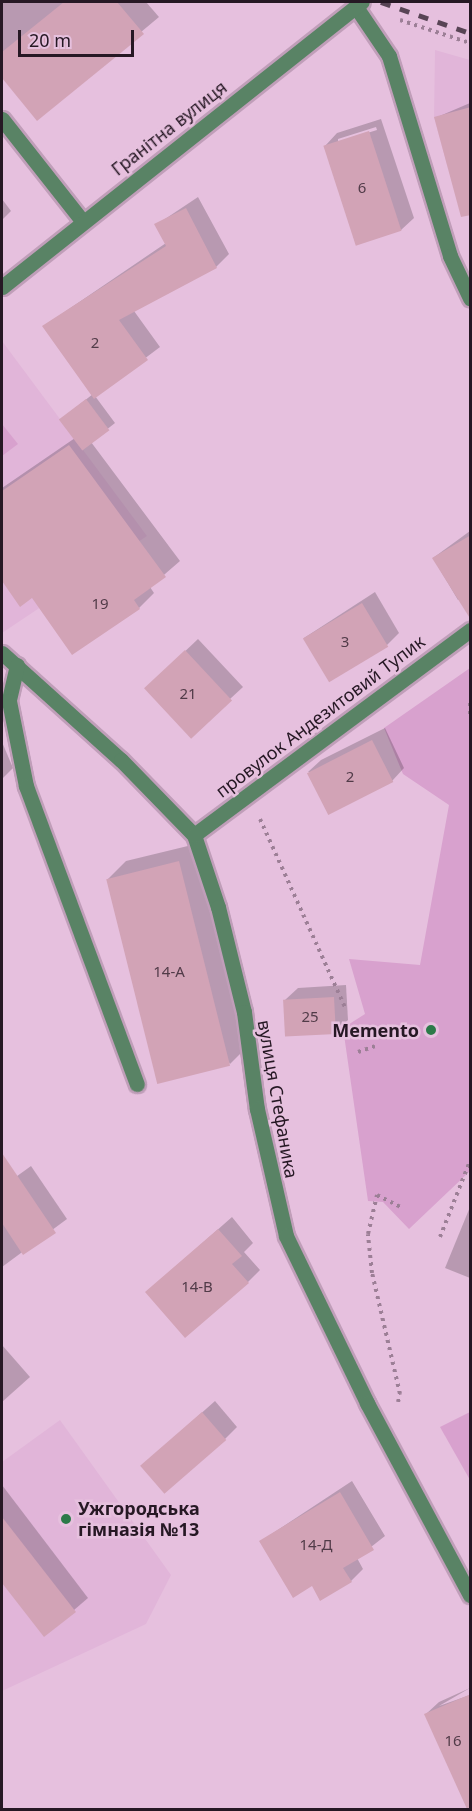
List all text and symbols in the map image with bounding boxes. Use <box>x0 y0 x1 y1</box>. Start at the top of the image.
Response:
scale bar <box>21 18 136 56</box>
text: 20 m <box>29 28 71 52</box>
street label: Гранітна вулиця <box>107 76 231 180</box>
house number: 6 <box>358 179 366 197</box>
house number: 2 <box>91 334 99 352</box>
house number: 19 <box>91 595 109 613</box>
street label: провулок Андезитовий Тупик <box>211 630 429 802</box>
house number: 3 <box>341 633 349 651</box>
house number: 21 <box>179 685 197 703</box>
house number: 2 <box>346 768 354 786</box>
house number: 14-А <box>153 963 185 981</box>
house number: 25 <box>301 1008 319 1026</box>
street label: вулиця Стефаника <box>253 1018 303 1180</box>
place label: Memento <box>332 1019 419 1041</box>
marker: Memento <box>424 1023 438 1037</box>
house number: 14-В <box>181 1278 213 1296</box>
place label: Ужгородська гімназія №13 <box>78 1498 200 1540</box>
marker: Ужгородська гімназія №13 <box>59 1512 73 1526</box>
house number: 14-Д <box>300 1536 332 1554</box>
house number: 16 <box>444 1732 462 1750</box>

